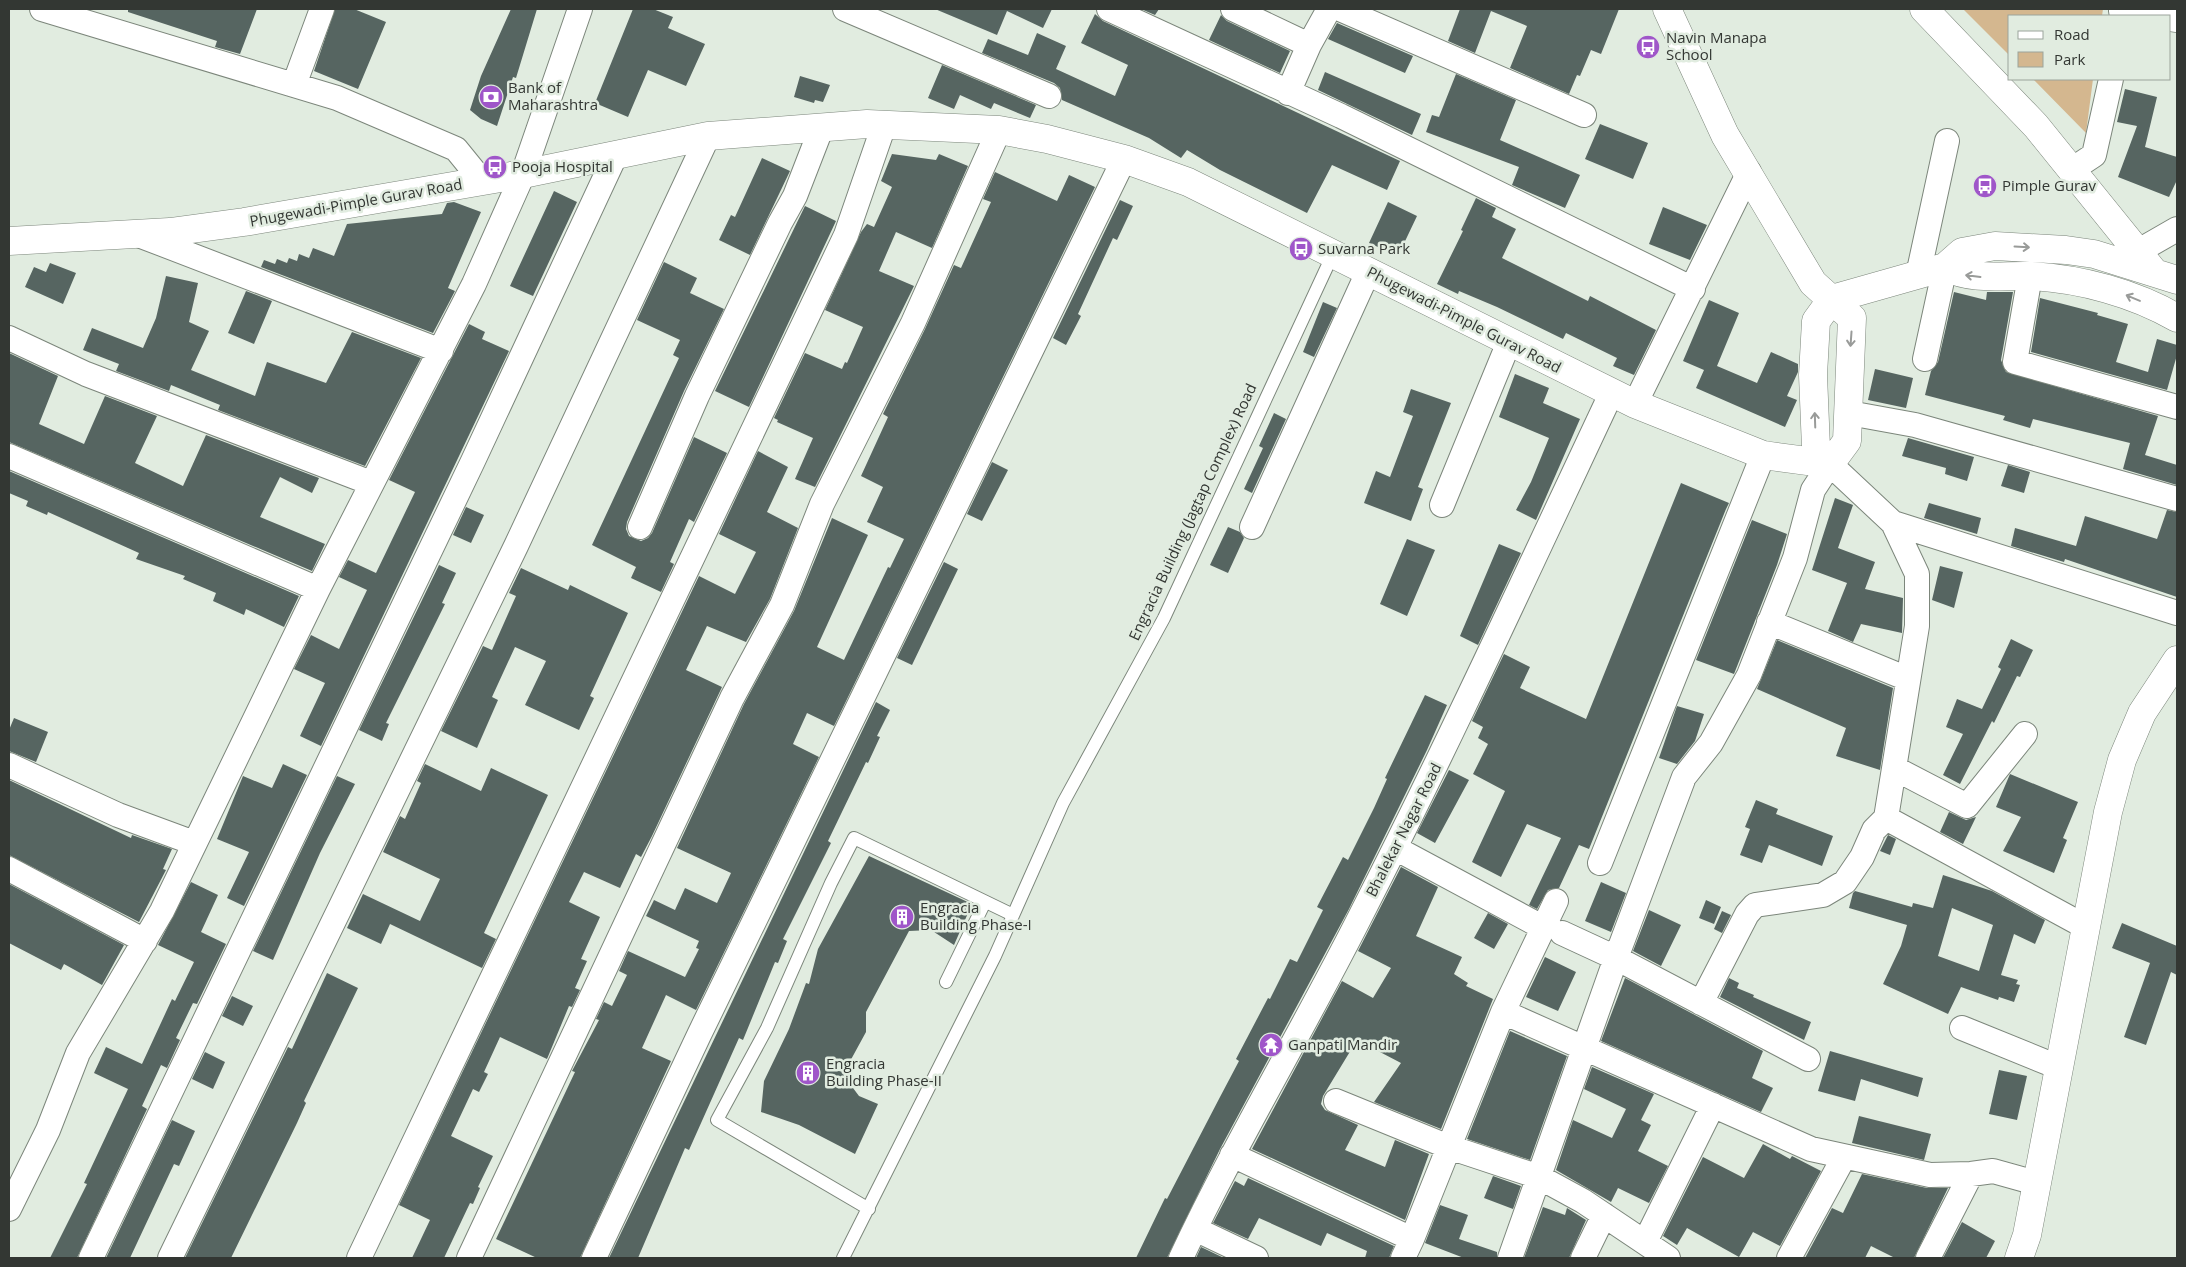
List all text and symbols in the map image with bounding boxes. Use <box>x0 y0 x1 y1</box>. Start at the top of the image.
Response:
legend <box>2008 15 2171 80</box>
text: Road <box>2054 24 2090 44</box>
place label: Navin Manapa School <box>1666 27 1767 64</box>
bus stop icon: Navin Manapa School <box>1635 34 1661 60</box>
text: Park <box>2054 49 2085 69</box>
place label: Bank of Maharashtra <box>508 77 598 114</box>
bank icon: Bank of Maharashtra <box>478 84 504 110</box>
bus stop icon: Pooja Hospital <box>482 154 508 180</box>
place label: Pooja Hospital <box>512 156 613 176</box>
street label: Phugewadi-Pimple Gurav Road <box>248 173 464 231</box>
bus stop icon: Pimple Gurav <box>1972 173 1998 199</box>
place label: Pimple Gurav <box>2002 175 2097 195</box>
bus stop icon: Suvarna Park <box>1288 236 1314 262</box>
place label: Suvarna Park <box>1318 238 1410 258</box>
one-way arrow <box>2014 243 2030 252</box>
street label: Phugewadi-Pimple Gurav Road <box>1364 261 1565 377</box>
one-way arrow <box>1965 271 1981 281</box>
one-way arrow <box>2126 292 2141 302</box>
one-way arrow <box>1846 331 1855 347</box>
street label: Engracia Building (Jagtap Complex) Road <box>1124 380 1261 643</box>
one-way arrow <box>1810 412 1820 428</box>
street label: Bhalekar Nagar Road <box>1361 759 1446 900</box>
place label: Engracia Building Phase-I <box>920 897 1032 934</box>
building icon: Engracia Building Phase-I <box>889 904 915 930</box>
temple icon: Ganpati Mandir <box>1258 1032 1284 1058</box>
place label: Ganpati Mandir <box>1288 1034 1397 1054</box>
place label: Engracia Building Phase-II <box>826 1053 942 1090</box>
building icon: Engracia Building Phase-II <box>795 1060 821 1086</box>

